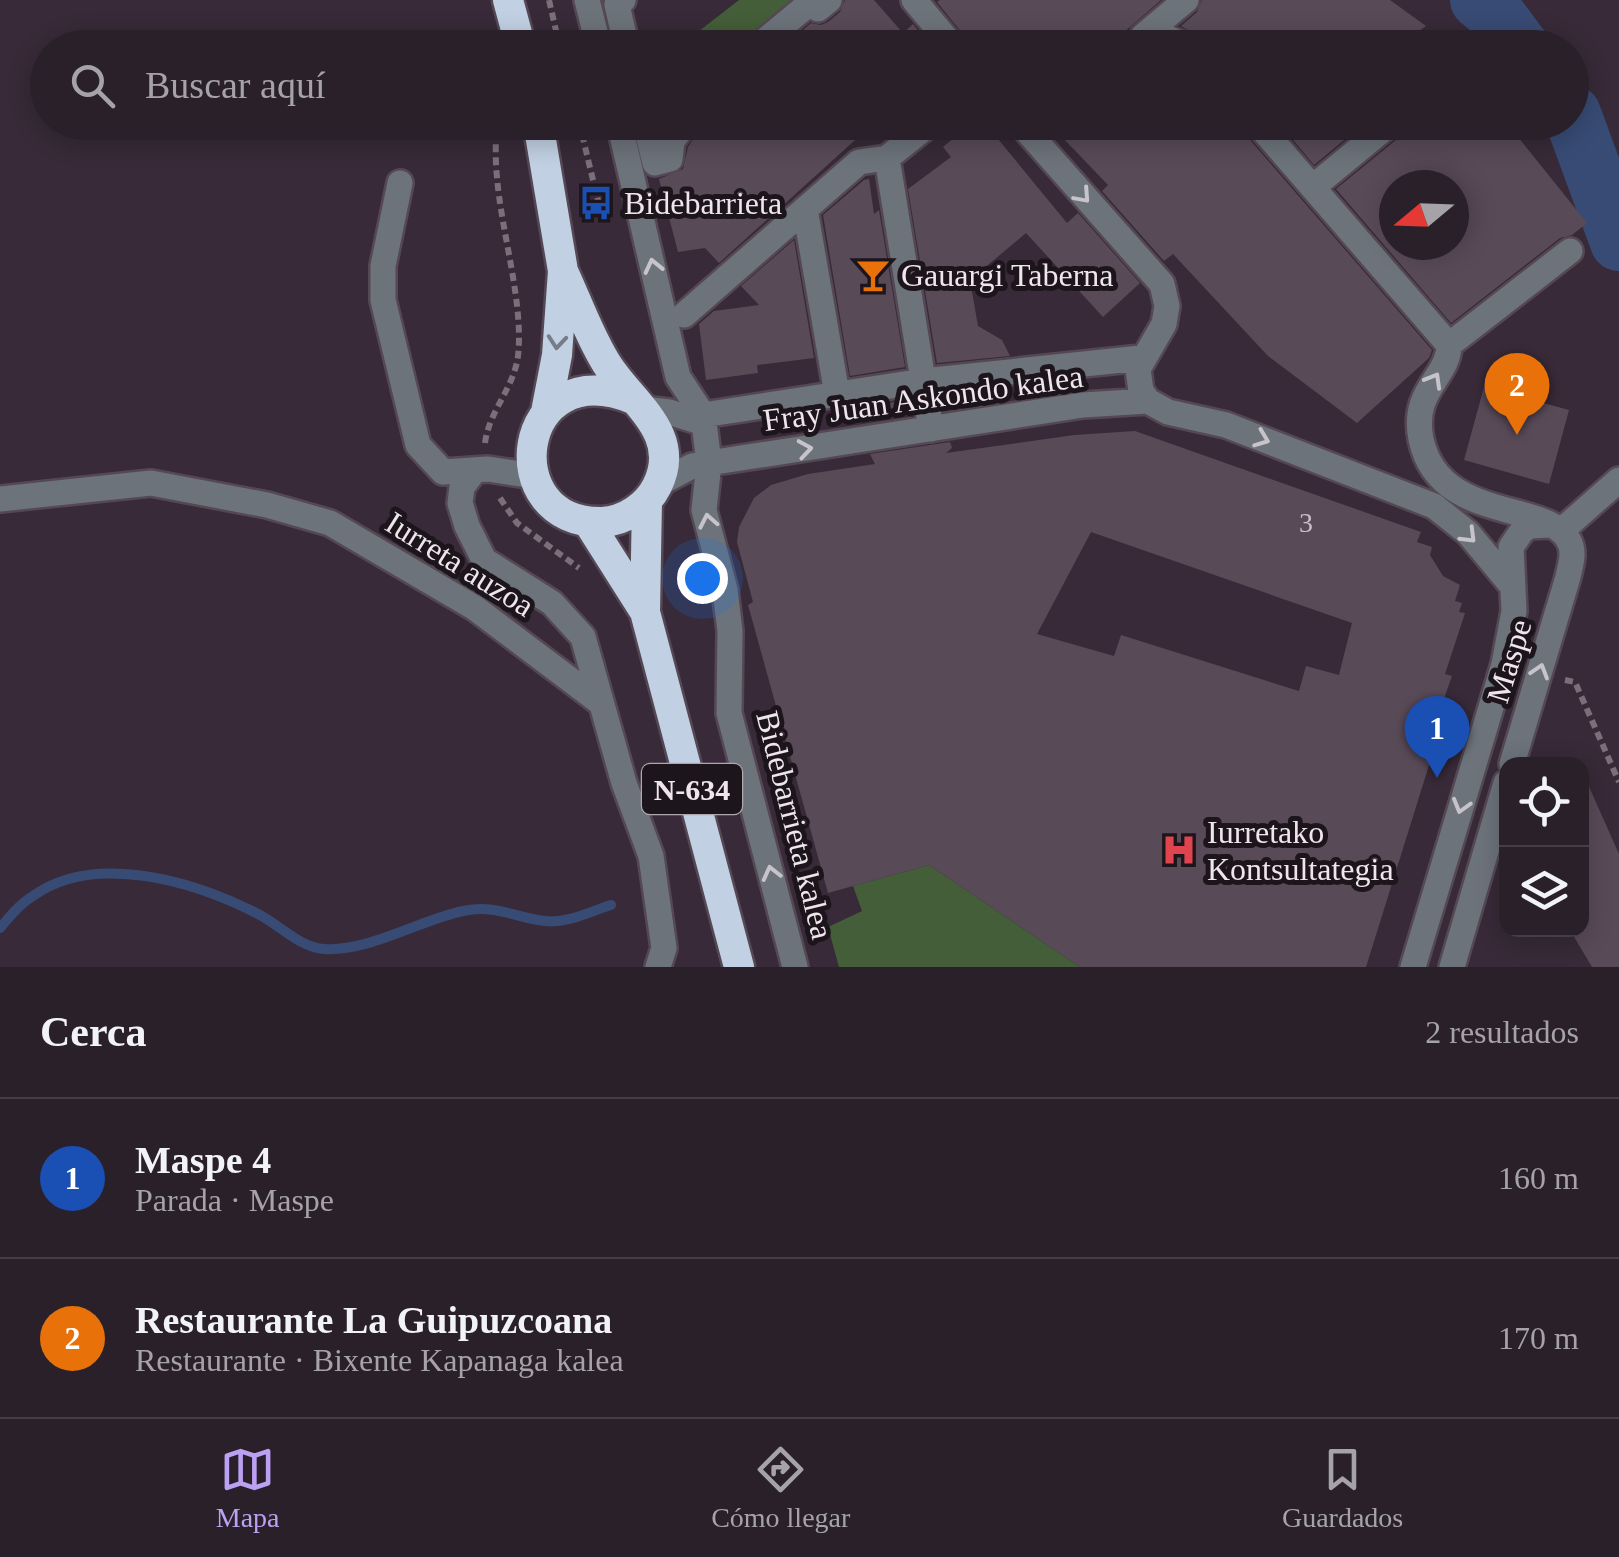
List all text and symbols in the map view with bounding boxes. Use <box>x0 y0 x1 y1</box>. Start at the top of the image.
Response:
search box <box>30 30 1589 140</box>
icon: search <box>65 58 120 113</box>
text: Buscar aquí <box>145 64 325 106</box>
north arrow <box>1379 170 1469 260</box>
bus stop icon: Bidebarrieta <box>577 184 615 222</box>
one-way arrow <box>1072 184 1090 202</box>
place label: Bidebarrieta <box>624 185 782 221</box>
bar icon: Gauargi Taberna <box>854 256 892 294</box>
place label: Gauargi Taberna <box>901 257 1113 293</box>
one-way arrow <box>644 258 665 275</box>
one-way arrow <box>547 334 569 350</box>
pin: 2 <box>1484 352 1550 435</box>
street label: Fray Juan Askondo kalea <box>761 358 1085 438</box>
one-way arrow <box>1422 373 1441 391</box>
one-way arrow <box>1252 427 1269 447</box>
one-way arrow <box>797 439 814 460</box>
street label: Iurreta auzoa <box>379 504 541 624</box>
house number: 3 <box>1299 507 1313 538</box>
one-way arrow <box>698 513 719 529</box>
one-way arrow <box>1457 524 1475 542</box>
your location <box>677 553 728 604</box>
street label: Maspe <box>1479 615 1539 707</box>
one-way arrow <box>1528 663 1549 680</box>
pin: 1 <box>1404 696 1470 778</box>
street label: Bidebarrieta kalea <box>749 707 841 943</box>
map controls <box>1499 757 1589 937</box>
button: locate <box>1499 757 1589 847</box>
road number: N-634 <box>642 764 742 814</box>
one-way arrow <box>1452 797 1473 814</box>
place label: Iurretako Kontsultategia <box>1207 814 1394 887</box>
hospital icon: Iurretako Kontsultategia <box>1160 831 1198 869</box>
button: layers <box>1499 847 1589 937</box>
one-way arrow <box>761 864 782 882</box>
text: Cerca <box>40 1009 147 1055</box>
text: 2 resultados <box>1425 1014 1579 1050</box>
text: Maspe 4 <box>135 1139 271 1181</box>
text: 1 <box>65 1160 81 1196</box>
text: 160 m <box>1498 1160 1579 1196</box>
text: Parada · Maspe <box>135 1182 334 1218</box>
text: Restaurante La Guipuzcoana <box>135 1299 612 1341</box>
text: 2 <box>65 1320 81 1356</box>
text: 170 m <box>1498 1320 1579 1356</box>
text: Restaurante · Bixente Kapanaga kalea <box>135 1342 624 1378</box>
tab: Mapa <box>216 1442 280 1534</box>
tab: Cómo llegar <box>711 1442 850 1534</box>
tab: Guardados <box>1282 1442 1403 1534</box>

